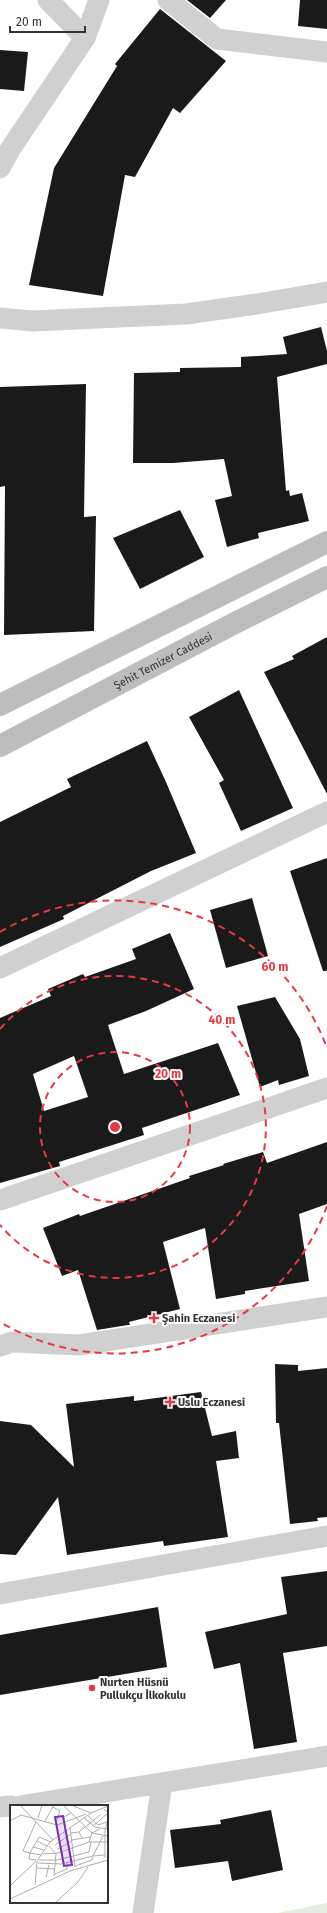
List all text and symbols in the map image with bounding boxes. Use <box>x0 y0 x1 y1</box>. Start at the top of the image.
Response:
scale bar <box>10 8 85 34</box>
text: 20 m <box>16 15 42 29</box>
street label: Şehit Temizer Caddesi <box>112 630 215 692</box>
text: 60 m <box>262 960 288 974</box>
text: 40 m <box>209 1013 235 1027</box>
text: 20 m <box>155 1067 181 1081</box>
centre of rings <box>108 1120 122 1134</box>
place label: Şahin Eczanesi <box>162 1312 235 1325</box>
marker: Şahin Eczanesi <box>149 1313 159 1323</box>
place label: Uslu Eczanesi <box>178 1396 245 1409</box>
marker: Uslu Eczanesi <box>165 1397 175 1407</box>
place label: Nurten Hüsnü Pullukçu İlkokulu <box>100 1676 186 1702</box>
marker: Nurten Hüsnü Pullukçu İlkokulu <box>87 1683 97 1693</box>
inset map <box>10 1805 108 1903</box>

